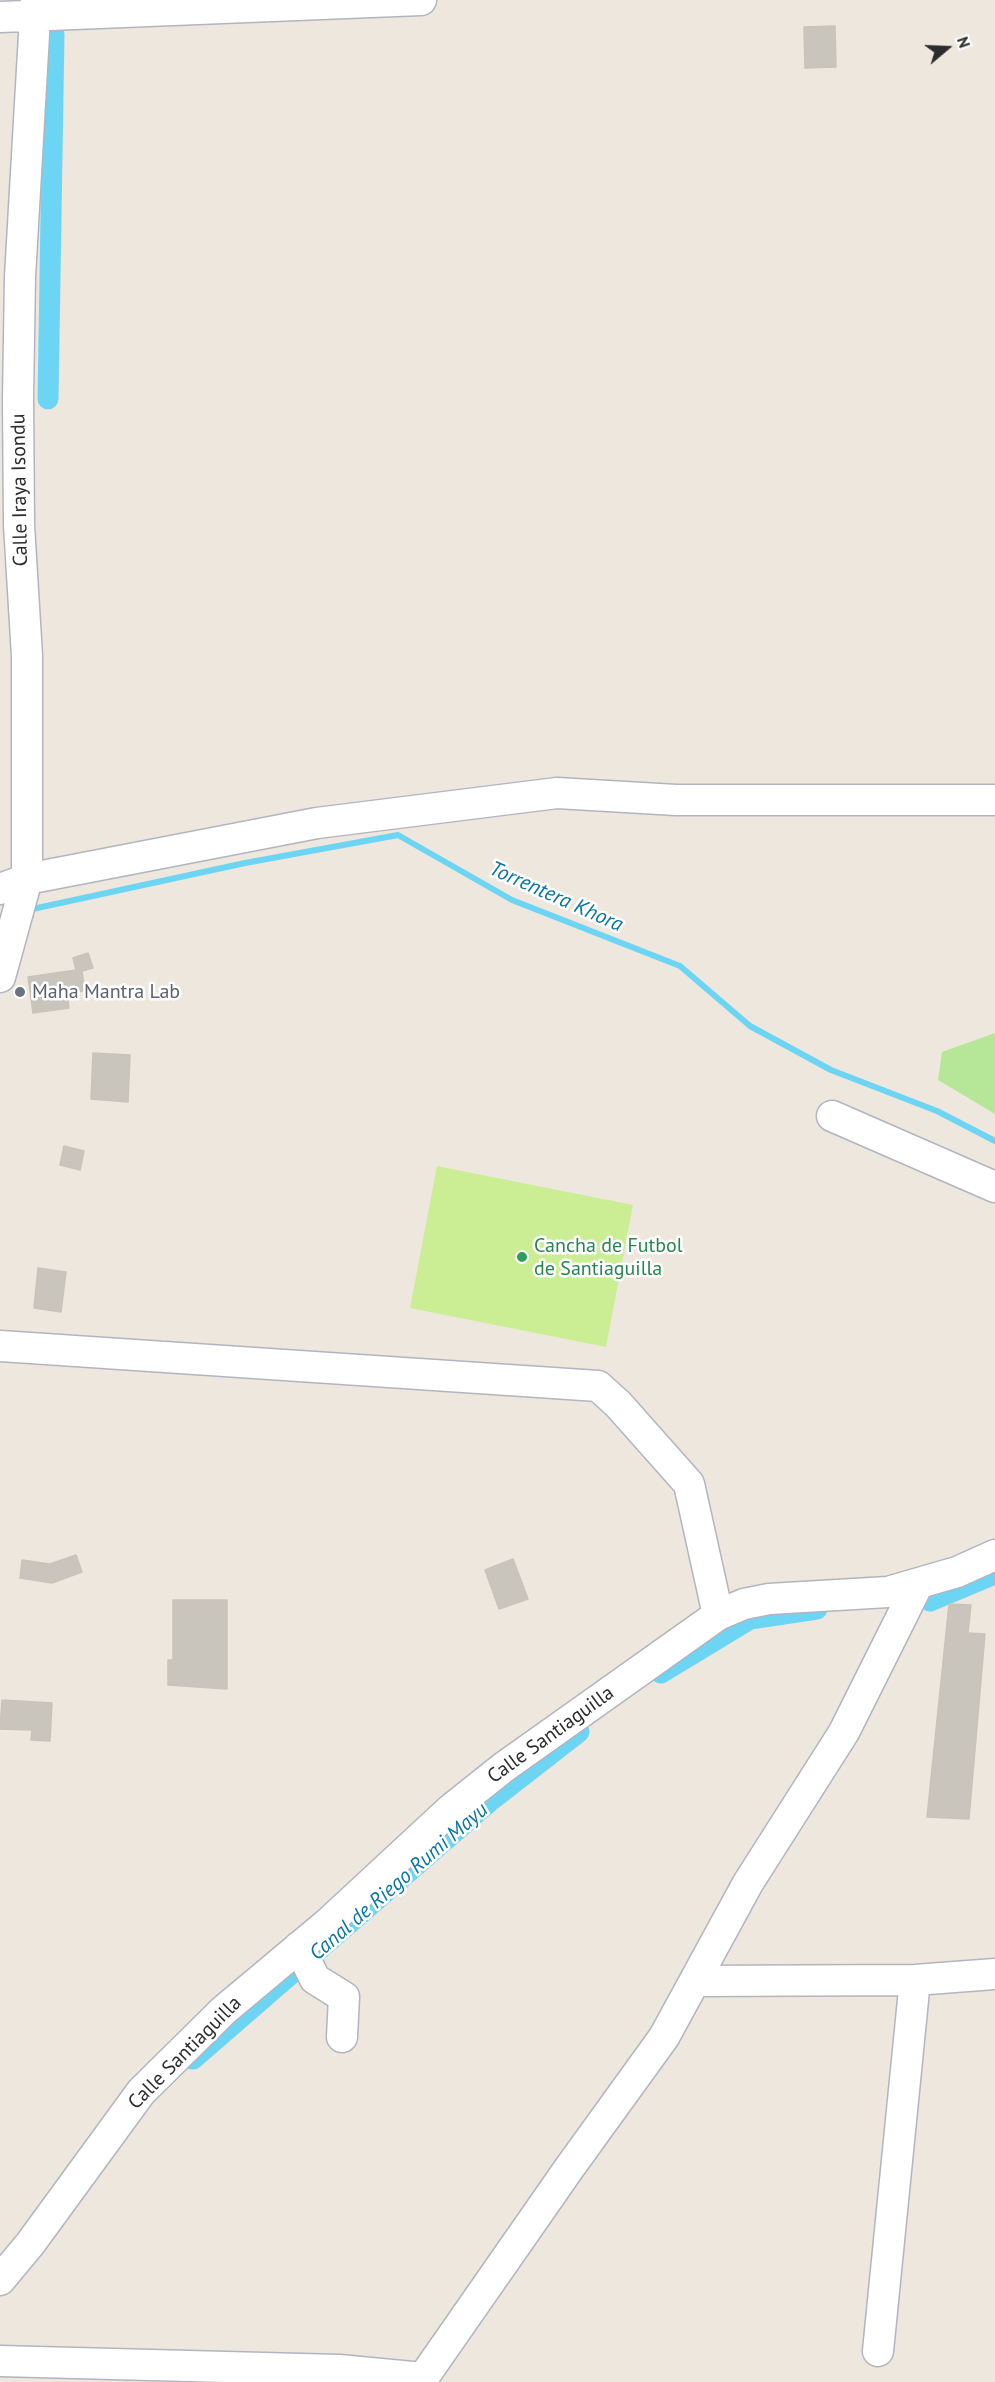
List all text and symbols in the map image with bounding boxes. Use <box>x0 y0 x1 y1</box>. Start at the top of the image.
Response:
north arrow <box>917 18 977 78</box>
text: N <box>953 34 975 50</box>
street label: Calle Iraya Isondu <box>7 413 33 567</box>
water label: Torrentera Khora <box>485 856 627 938</box>
place label: Maha Mantra Lab <box>32 980 180 1004</box>
marker: Maha Mantra Lab <box>13 985 27 999</box>
place label: Cancha de Futbol de Santiaguilla <box>534 1234 683 1281</box>
marker: Cancha de Futbol de Santiaguilla <box>515 1250 529 1264</box>
street label: Calle Santiaguilla <box>483 1681 619 1789</box>
water label: Canal de Riego Rumi Mayu <box>305 1798 493 1966</box>
street label: Calle Santiaguilla <box>123 1991 247 2115</box>

